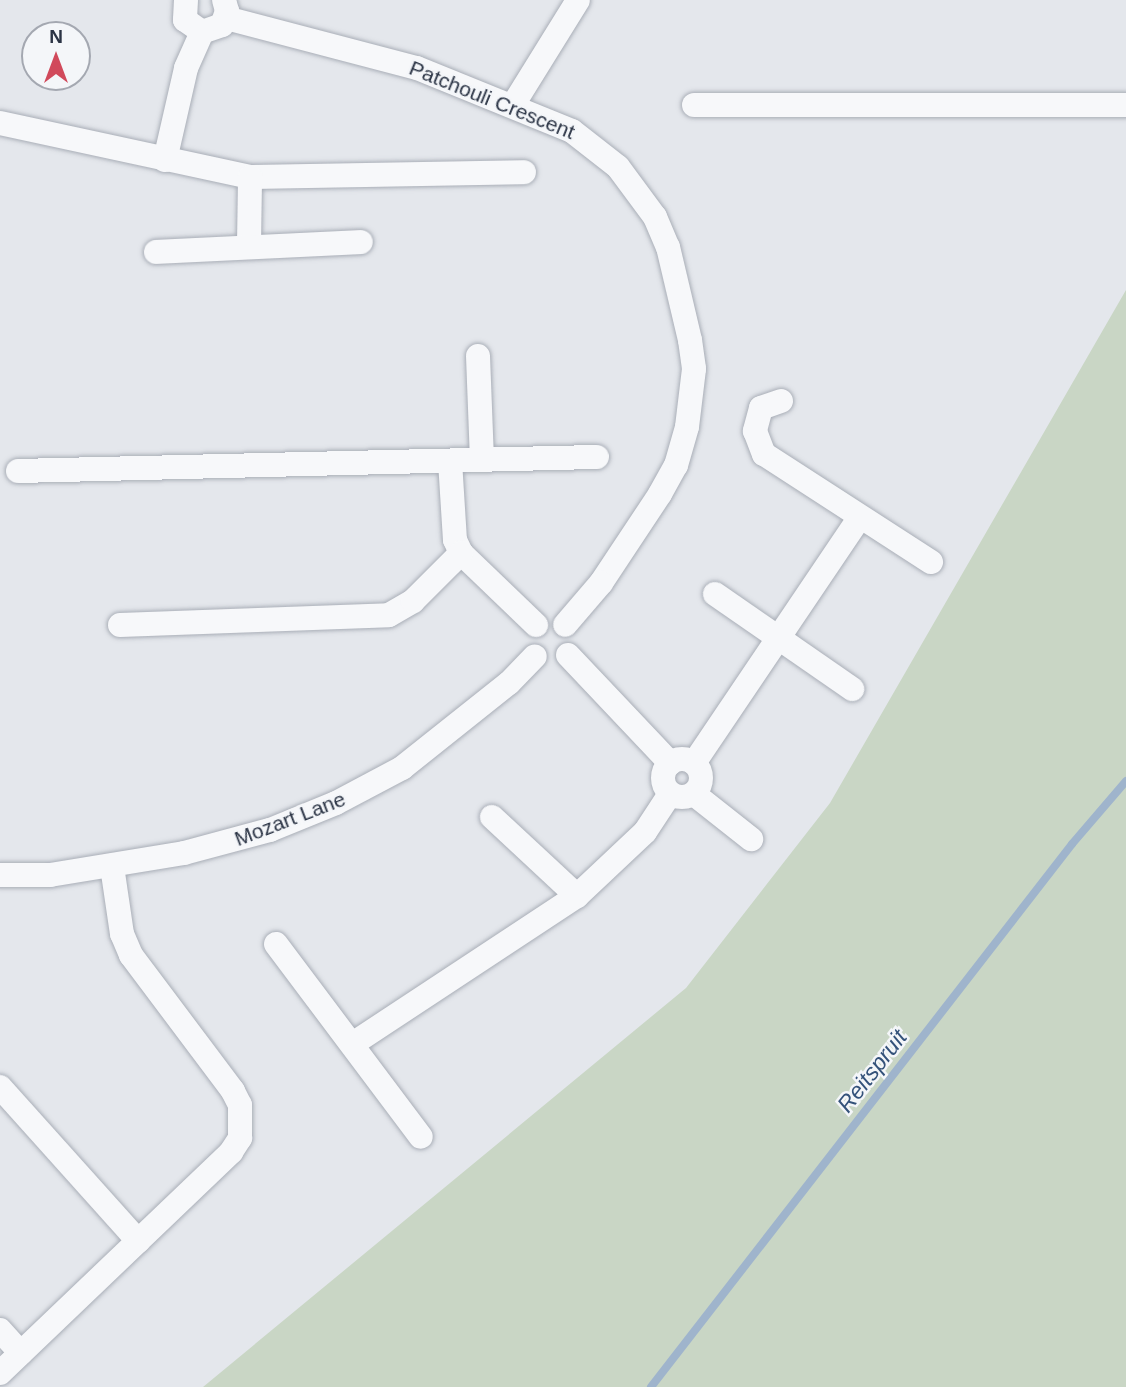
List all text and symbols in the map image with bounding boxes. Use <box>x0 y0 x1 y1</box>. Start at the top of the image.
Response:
north arrow <box>21 21 91 91</box>
text: N <box>49 26 63 47</box>
street label: Patchouli Crescent <box>406 55 578 145</box>
street label: Mozart Lane <box>231 786 349 852</box>
water label: Reitspruit <box>831 1024 913 1118</box>

